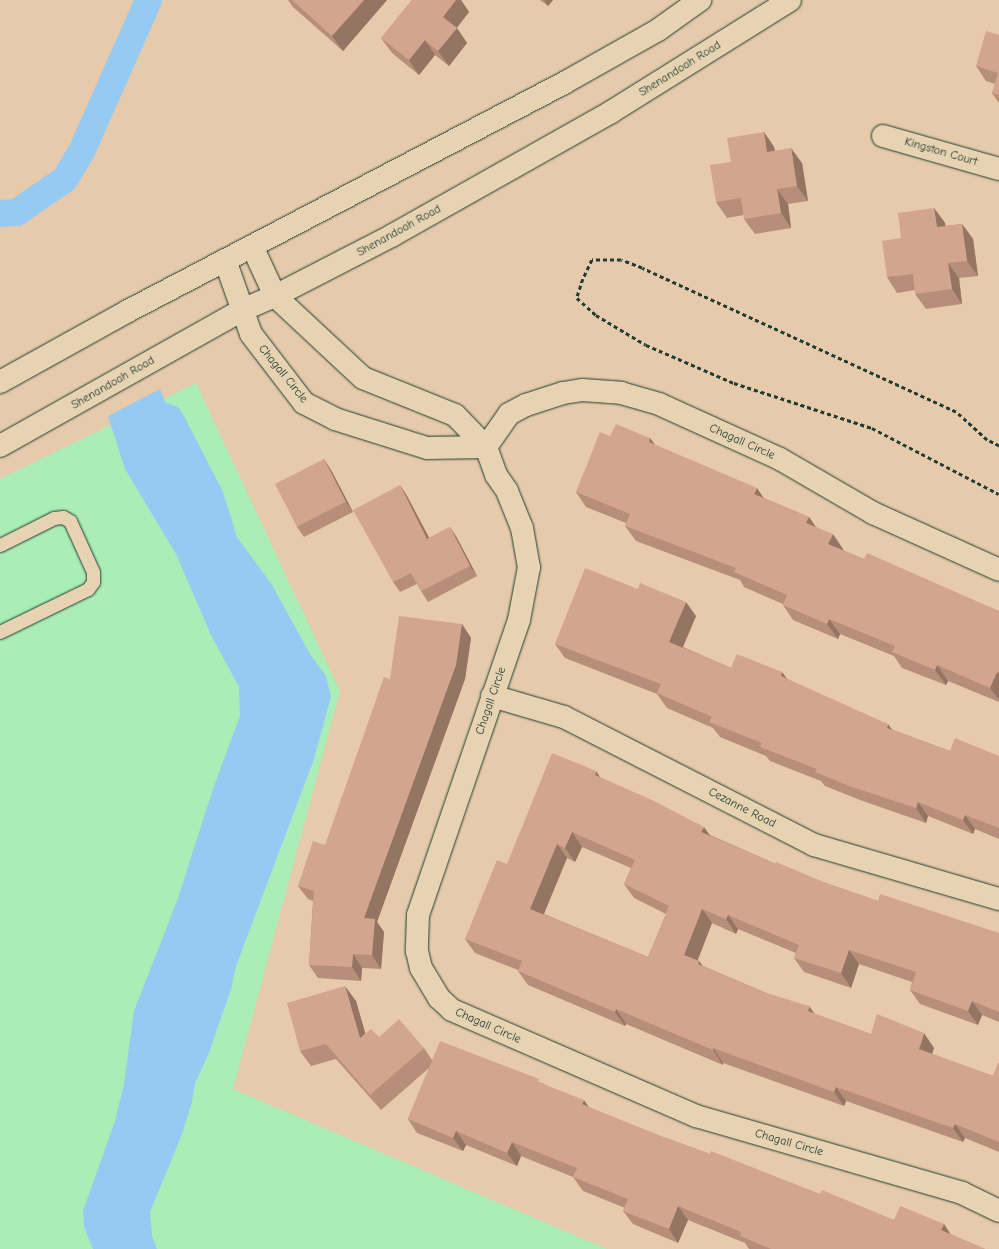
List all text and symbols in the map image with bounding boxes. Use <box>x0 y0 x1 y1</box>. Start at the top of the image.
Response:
street label: Shenandoah Road <box>636 38 724 100</box>
street label: Kingston Court <box>903 135 979 169</box>
street label: Shenandoah Road <box>354 202 444 260</box>
street label: Chagall Circle <box>255 342 311 406</box>
street label: Shenandoah Road <box>69 353 157 413</box>
street label: Chagall Circle <box>707 421 777 463</box>
street label: Chagall Circle <box>473 665 509 737</box>
street label: Cezanne Road <box>706 785 778 831</box>
street label: Chagall Circle <box>453 1005 523 1047</box>
street label: Chagall Circle <box>753 1126 825 1160</box>

